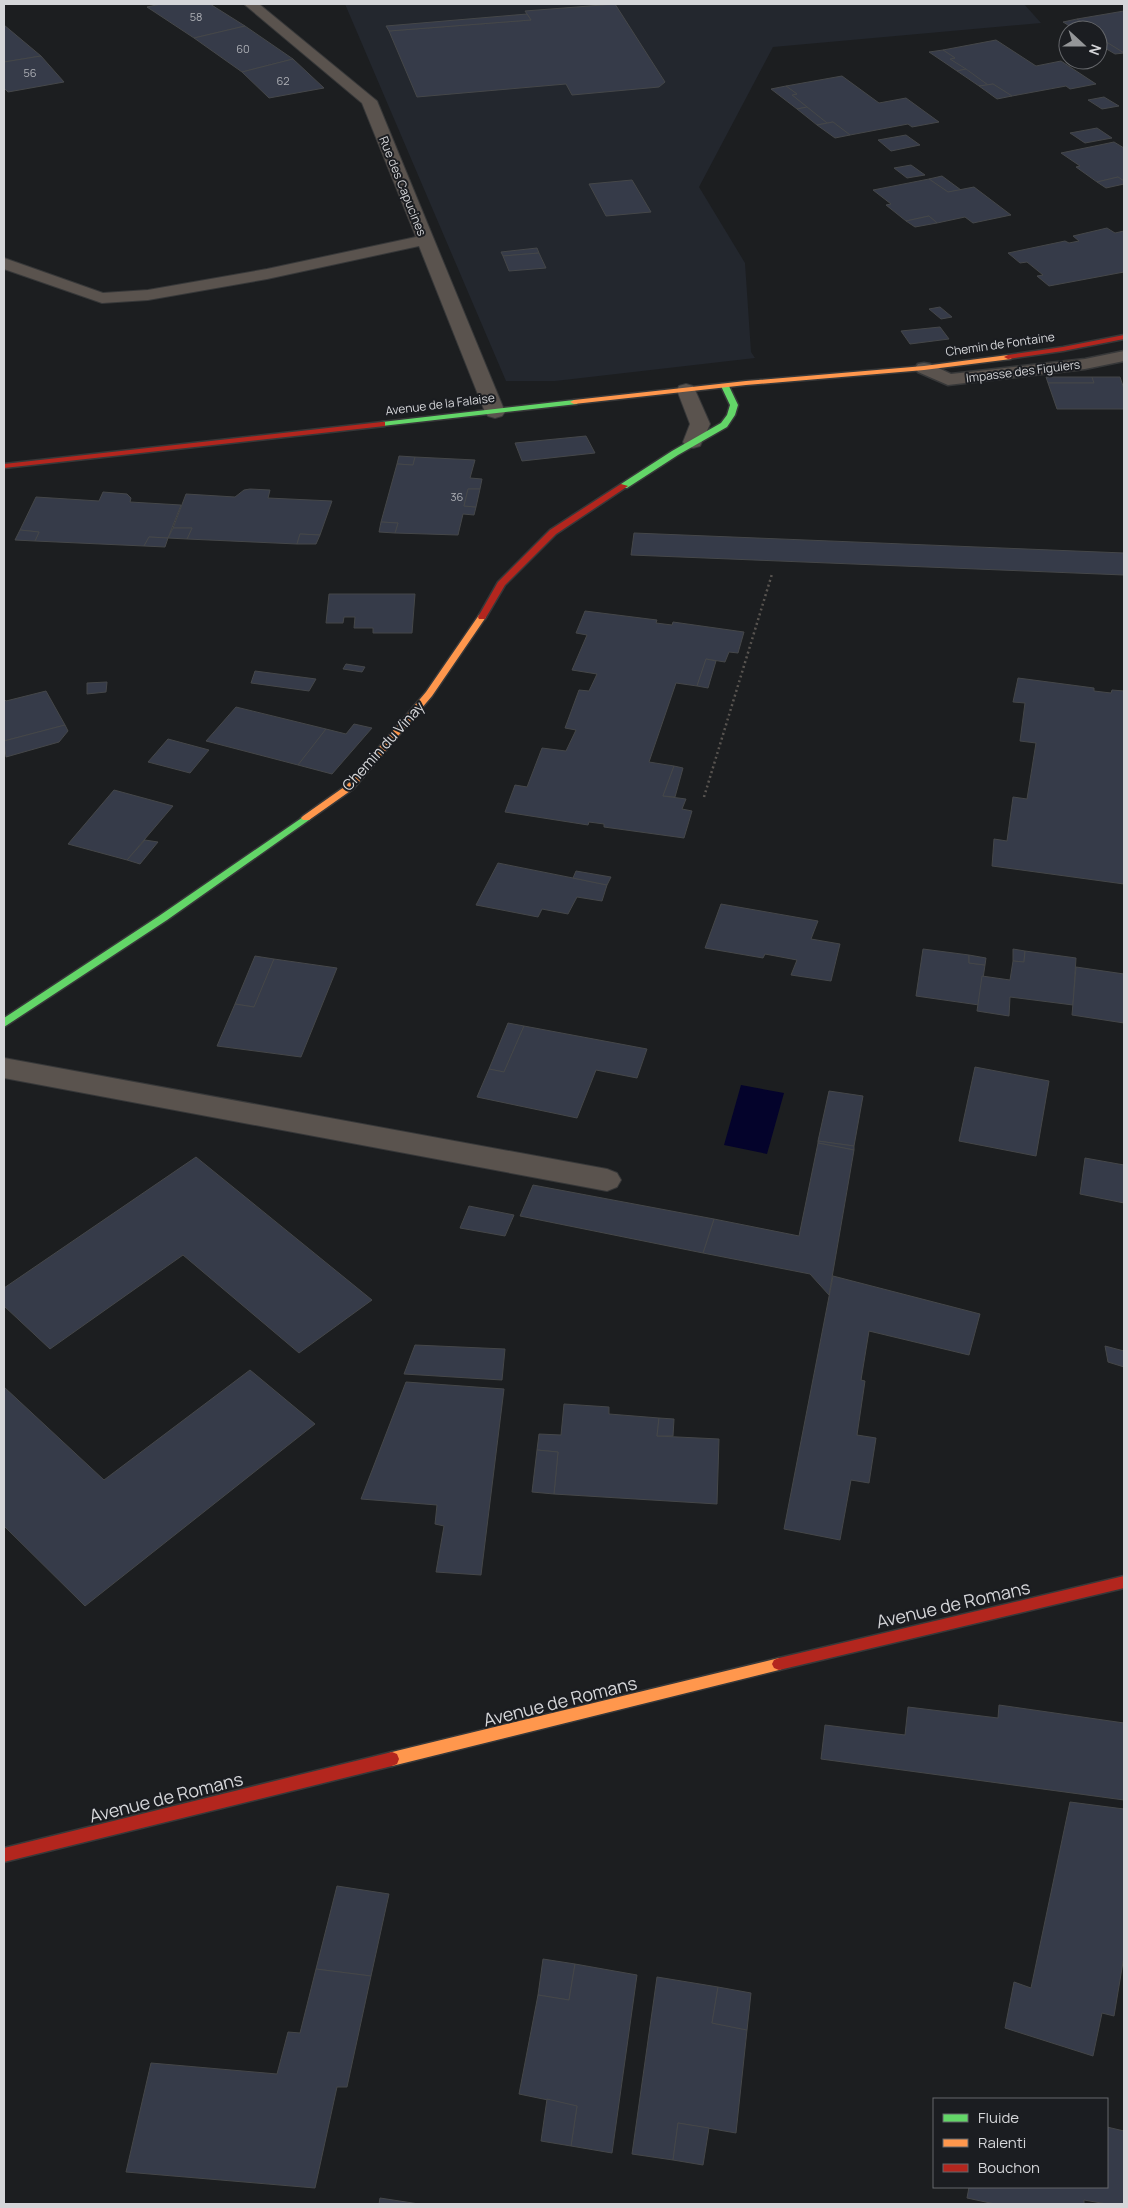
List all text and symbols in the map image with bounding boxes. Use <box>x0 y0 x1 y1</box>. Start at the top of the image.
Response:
house number: 58 <box>190 9 202 24</box>
north arrow <box>1058 20 1108 70</box>
house number: 60 <box>236 41 250 56</box>
text: N <box>1085 42 1106 58</box>
house number: 56 <box>23 65 37 80</box>
house number: 62 <box>276 73 290 88</box>
street label: Rue des Capucines <box>375 134 431 238</box>
street label: Chemin de Fontaine <box>944 328 1056 360</box>
street label: Impasse des Figuiers <box>965 356 1081 386</box>
street label: Avenue de la Falaise <box>384 389 496 419</box>
house number: 36 <box>451 489 464 504</box>
street label: Chemin du Vinay <box>337 697 429 795</box>
street label: Avenue de Romans <box>874 1575 1032 1633</box>
street label: Avenue de Romans <box>481 1670 639 1732</box>
street label: Avenue de Romans <box>87 1766 245 1828</box>
legend <box>933 2098 1108 2188</box>
text: Fluide <box>978 2107 1019 2128</box>
text: Ralenti <box>978 2132 1026 2153</box>
text: Bouchon <box>978 2157 1040 2178</box>

